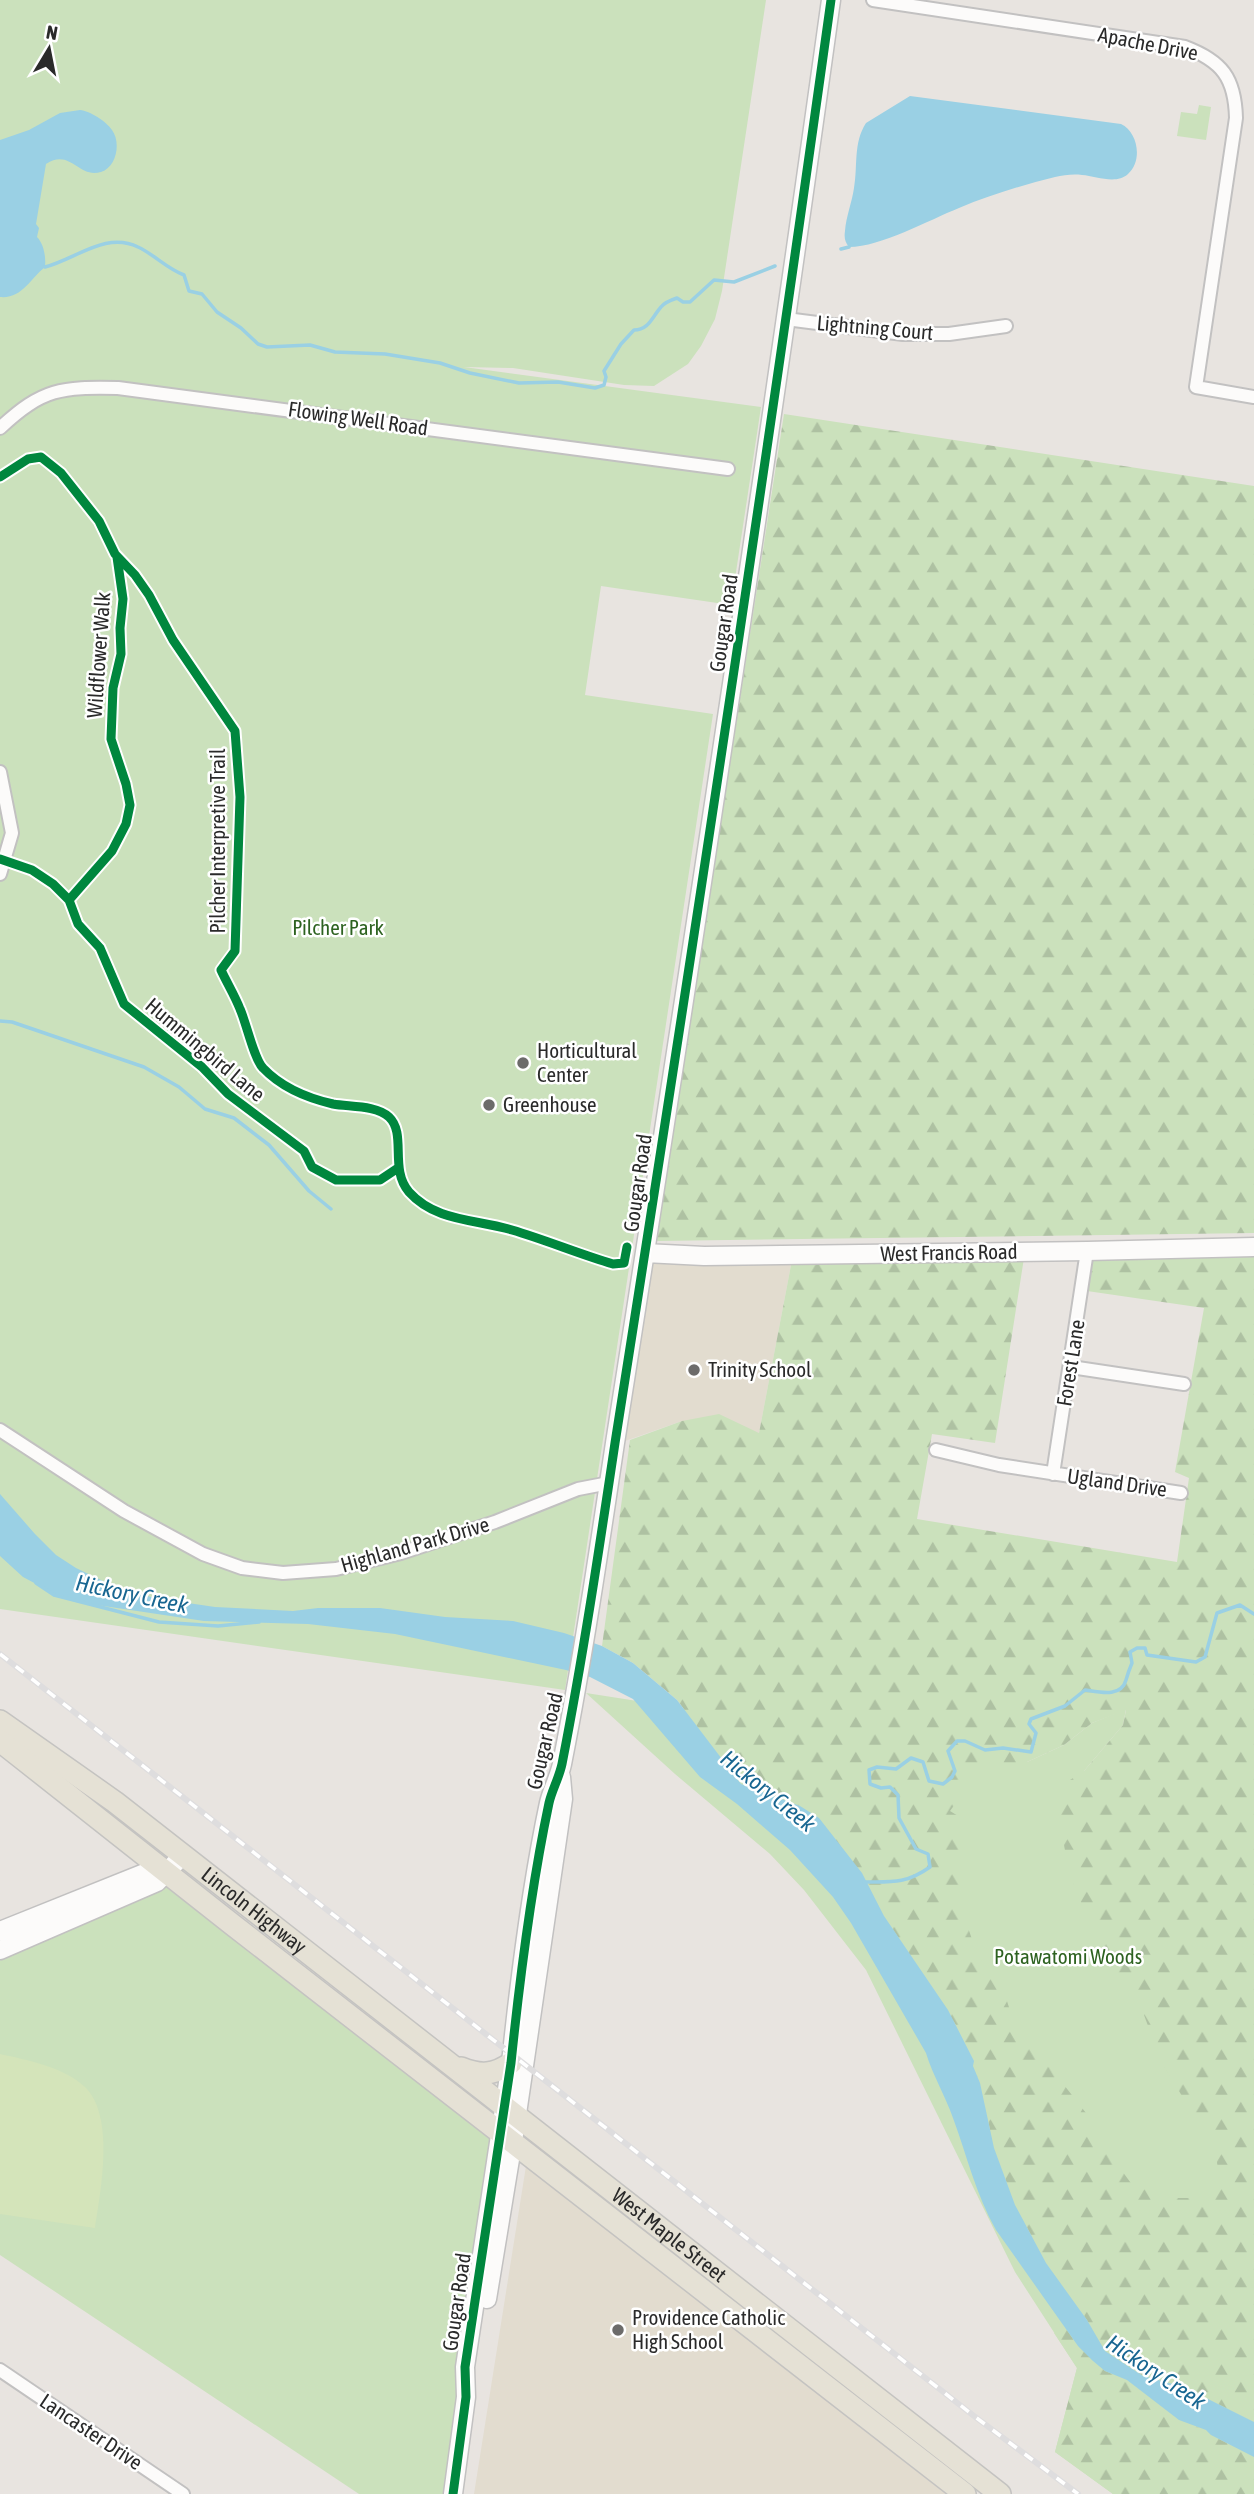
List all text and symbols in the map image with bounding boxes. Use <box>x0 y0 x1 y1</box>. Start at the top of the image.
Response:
north arrow <box>14 14 84 84</box>
text: N <box>45 20 59 44</box>
street label: Apache Drive <box>1096 22 1200 64</box>
street label: Lightning Court <box>816 310 934 344</box>
street label: Flowing Well Road <box>287 396 430 440</box>
street label: Gougar Road <box>704 572 742 673</box>
street label: Wildflower Walk <box>82 591 114 719</box>
street label: Pilcher Interpretive Trail <box>205 748 229 934</box>
park label: Pilcher Park <box>292 915 384 939</box>
street label: Hummingbird Lane <box>141 992 270 1106</box>
place label: Horticultural Center <box>537 1038 637 1086</box>
marker: Horticultural Center <box>515 1055 531 1071</box>
place label: Greenhouse <box>503 1092 597 1116</box>
marker: Greenhouse <box>481 1097 497 1113</box>
street label: Gougar Road <box>618 1132 656 1233</box>
street label: West Francis Road <box>880 1239 1018 1265</box>
street label: Forest Lane <box>1051 1318 1089 1408</box>
place label: Trinity School <box>708 1357 812 1381</box>
marker: Trinity School <box>686 1362 702 1378</box>
street label: Ugland Drive <box>1066 1463 1169 1501</box>
street label: Highland Park Drive <box>338 1511 492 1577</box>
water label: Hickory Creek <box>74 1569 191 1619</box>
street label: Gougar Road <box>521 1690 567 1792</box>
water label: Hickory Creek <box>716 1745 821 1838</box>
street label: Lincoln Highway <box>197 1861 312 1958</box>
park label: Potawatomi Woods <box>994 1944 1142 1968</box>
street label: West Maple Street <box>608 2182 732 2286</box>
street label: Gougar Road <box>437 2251 475 2352</box>
place label: Providence Catholic High School <box>632 2305 785 2353</box>
marker: Providence Catholic High School <box>610 2322 626 2338</box>
water label: Hickory Creek <box>1101 2329 1211 2415</box>
street label: Lancaster Drive <box>36 2388 147 2474</box>

